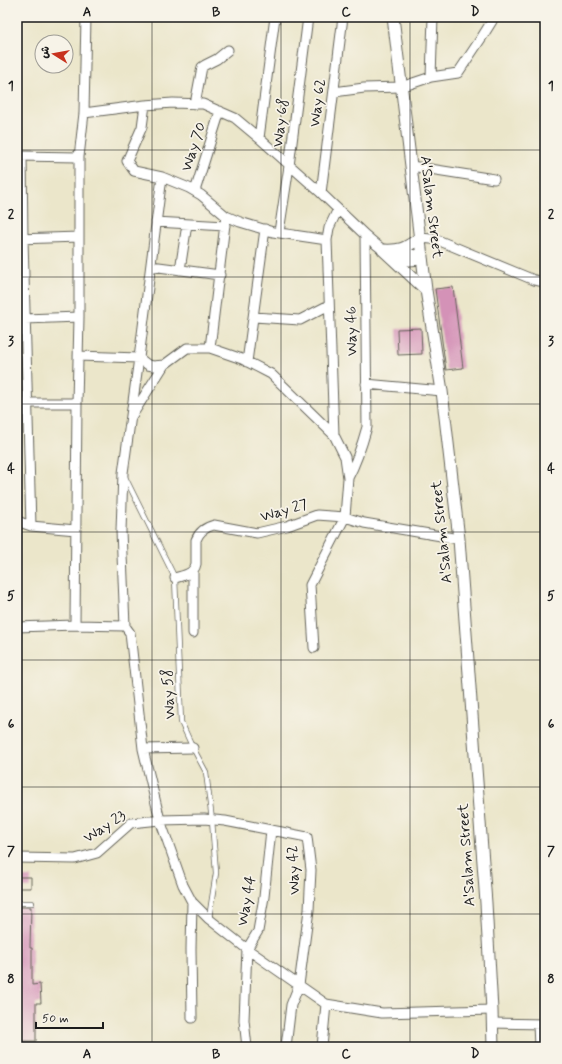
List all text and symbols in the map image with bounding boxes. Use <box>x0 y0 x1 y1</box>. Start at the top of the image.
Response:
text: A <box>83 4 91 21</box>
text: B <box>212 4 221 21</box>
text: C <box>341 4 351 21</box>
text: D <box>471 4 480 21</box>
north arrow <box>34 34 74 74</box>
text: ش <box>37 45 53 60</box>
text: 1 <box>8 78 14 95</box>
street label: Way 62 <box>305 78 331 128</box>
text: 1 <box>548 78 554 95</box>
street label: Way 68 <box>268 98 294 148</box>
street label: Way 70 <box>177 120 211 174</box>
street label: A'Salam Street <box>415 154 447 260</box>
text: 2 <box>8 206 15 223</box>
text: 2 <box>548 206 555 223</box>
street label: Way 46 <box>342 306 362 356</box>
text: 3 <box>8 333 14 350</box>
text: 3 <box>548 333 554 350</box>
text: 4 <box>7 461 15 478</box>
text: 4 <box>547 461 555 478</box>
street label: A'Salam Street <box>427 479 457 584</box>
street label: Way 27 <box>258 495 310 527</box>
text: 5 <box>7 588 15 605</box>
text: 5 <box>547 588 555 605</box>
street label: Way 58 <box>157 668 181 720</box>
text: 6 <box>8 716 15 733</box>
text: 6 <box>548 716 555 733</box>
street label: A'Salam Street <box>453 803 481 907</box>
street label: Way 23 <box>80 806 130 848</box>
text: 7 <box>7 843 15 860</box>
text: 7 <box>547 843 555 860</box>
street label: Way 42 <box>283 845 305 895</box>
street label: Way 44 <box>233 874 261 928</box>
text: 8 <box>7 971 15 988</box>
text: 8 <box>547 971 555 988</box>
scale bar <box>36 1004 103 1030</box>
text: 50 m <box>42 1011 69 1027</box>
text: A <box>83 1046 91 1063</box>
text: B <box>212 1046 221 1063</box>
text: C <box>341 1046 351 1063</box>
text: D <box>471 1046 480 1063</box>

